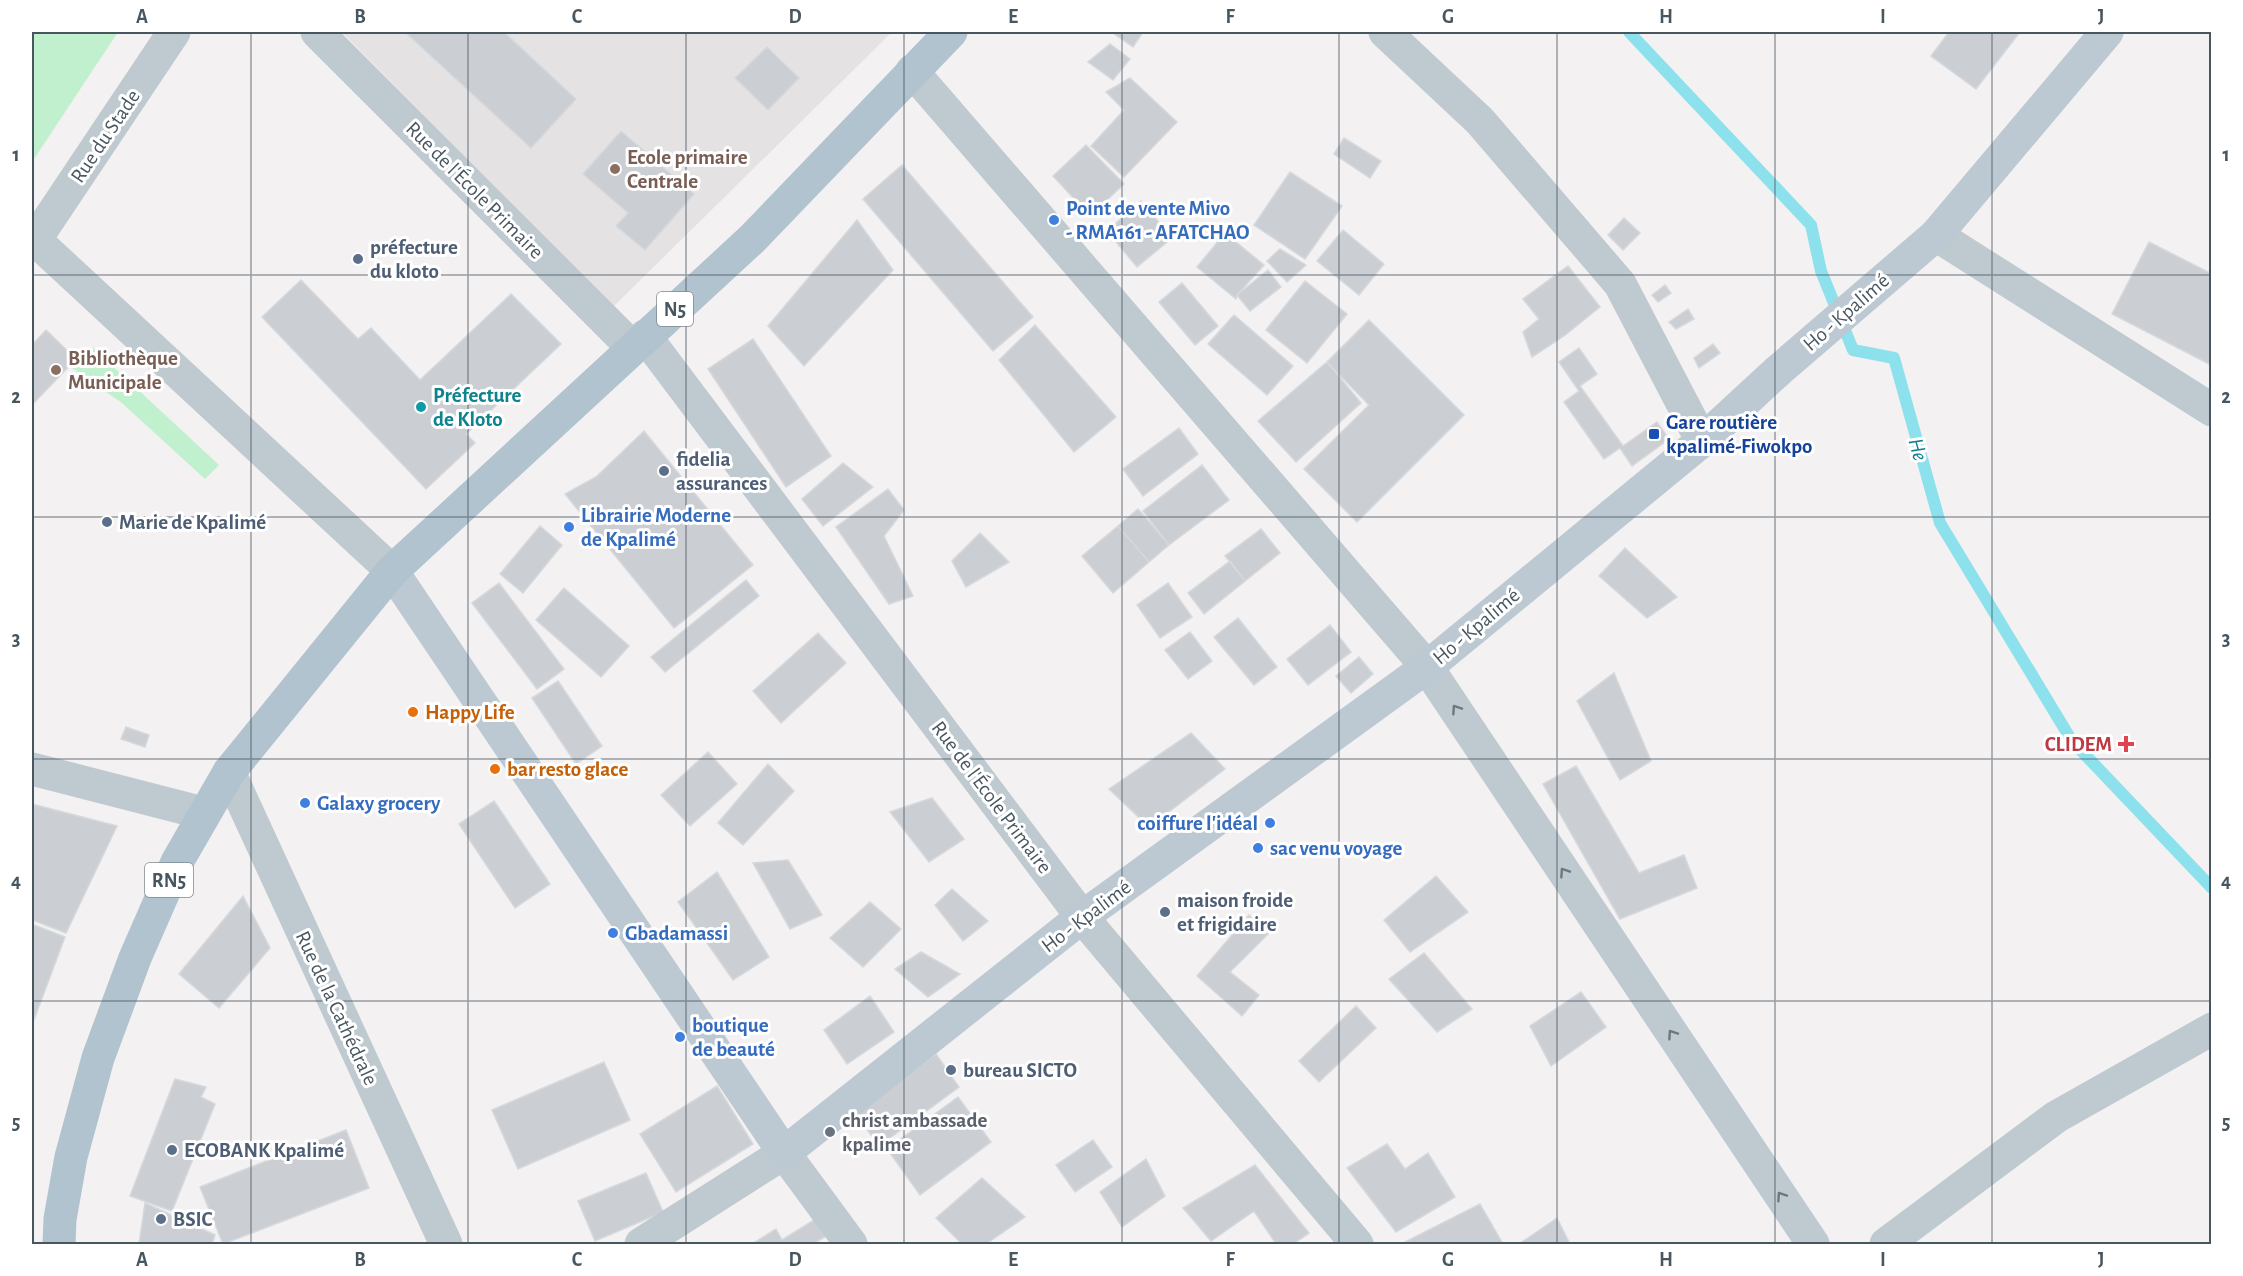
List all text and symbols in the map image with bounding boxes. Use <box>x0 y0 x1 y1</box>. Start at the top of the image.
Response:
text: A <box>136 7 148 27</box>
text: B <box>354 7 366 27</box>
text: C <box>572 7 583 27</box>
text: D <box>788 7 802 27</box>
text: E <box>1008 7 1018 27</box>
text: F <box>1225 7 1235 27</box>
text: G <box>1442 7 1454 27</box>
text: H <box>1659 7 1673 27</box>
text: I <box>1880 7 1886 27</box>
text: J <box>2098 7 2104 27</box>
street label: Rue du Stade <box>67 86 144 186</box>
street label: Rue de l'École Primaire <box>402 116 549 263</box>
text: 1 <box>12 145 20 165</box>
text: 1 <box>2222 145 2230 165</box>
place label: Ecole primaire Centrale <box>627 147 748 192</box>
marker: Ecole primaire Centrale <box>608 162 622 176</box>
place label: Point de vente Mivo - RMA161 - AFATCHAO <box>1066 198 1250 243</box>
marker: Point de vente Mivo - RMA161 - AFATCHAO <box>1047 213 1061 227</box>
place label: préfecture du kloto <box>370 237 458 282</box>
marker: préfecture du kloto <box>351 252 365 266</box>
street label: Ho - Kpalimé <box>1799 270 1893 355</box>
road number: N5 <box>657 292 693 326</box>
place label: Bibliothèque Municipale <box>68 348 178 393</box>
marker: Bibliothèque Municipale <box>49 363 63 377</box>
place label: Préfecture de Kloto <box>433 385 522 430</box>
text: 2 <box>11 387 21 407</box>
text: 2 <box>2221 387 2231 407</box>
marker: Préfecture de Kloto <box>414 400 428 414</box>
place label: Gare routière kpalimé-Fiwokpo <box>1666 412 1812 457</box>
marker: Gare routière kpalimé-Fiwokpo <box>1647 427 1661 441</box>
water label: He <box>1904 436 1932 463</box>
place label: fidelia assurances <box>676 449 767 494</box>
marker: fidelia assurances <box>657 464 671 478</box>
place label: Librairie Moderne de Kpalimé <box>581 505 731 550</box>
place label: Marie de Kpalimé <box>119 512 266 533</box>
marker: Marie de Kpalimé <box>100 515 114 529</box>
marker: Librairie Moderne de Kpalimé <box>562 520 576 534</box>
street label: Ho - Kpalimé <box>1429 584 1524 668</box>
text: 3 <box>12 629 20 649</box>
text: 3 <box>2222 629 2230 649</box>
place label: Happy Life <box>425 702 515 723</box>
marker: Happy Life <box>406 705 420 719</box>
one-way arrow <box>1452 705 1463 716</box>
street label: Rue de l'École Primaire <box>928 716 1057 877</box>
place label: CLIDEM <box>2045 734 2112 755</box>
marker: CLIDEM <box>2117 735 2135 753</box>
place label: bar resto glace <box>507 759 628 780</box>
marker: bar resto glace <box>488 762 502 776</box>
place label: Galaxy grocery <box>317 793 441 814</box>
marker: Galaxy grocery <box>298 796 312 810</box>
place label: coiffure l'idéal <box>1137 813 1258 834</box>
marker: coiffure l'idéal <box>1263 816 1277 830</box>
place label: sac venu voyage <box>1270 838 1403 859</box>
marker: sac venu voyage <box>1251 841 1265 855</box>
road number: RN5 <box>145 863 193 897</box>
one-way arrow <box>1560 867 1571 878</box>
text: 4 <box>11 871 21 891</box>
text: 4 <box>2221 871 2231 891</box>
street label: Ho - Kpalimé <box>1038 876 1135 957</box>
place label: maison froide et frigidaire <box>1177 890 1293 935</box>
marker: maison froide et frigidaire <box>1158 905 1172 919</box>
place label: Gbadamassi <box>625 923 728 944</box>
marker: Gbadamassi <box>606 926 620 940</box>
street label: Rue de la Cathédrale <box>292 928 381 1089</box>
place label: boutique de beauté <box>692 1015 775 1060</box>
one-way arrow <box>1668 1029 1679 1040</box>
marker: boutique de beauté <box>673 1030 687 1044</box>
place label: bureau SICTO <box>963 1060 1077 1081</box>
marker: bureau SICTO <box>944 1063 958 1077</box>
place label: christ ambassade kpalime <box>842 1110 987 1155</box>
text: 5 <box>12 1113 20 1133</box>
text: 5 <box>2222 1113 2230 1133</box>
marker: christ ambassade kpalime <box>823 1125 837 1139</box>
place label: ECOBANK Kpalimé <box>184 1140 344 1161</box>
marker: ECOBANK Kpalimé <box>165 1143 179 1157</box>
one-way arrow <box>1776 1192 1788 1202</box>
place label: BSIC <box>173 1209 213 1230</box>
marker: BSIC <box>154 1212 168 1226</box>
text: A <box>136 1250 148 1270</box>
text: B <box>354 1250 366 1270</box>
text: C <box>572 1250 583 1270</box>
text: D <box>788 1250 802 1270</box>
text: E <box>1008 1250 1018 1270</box>
text: F <box>1225 1250 1235 1270</box>
text: G <box>1442 1250 1454 1270</box>
text: H <box>1659 1250 1673 1270</box>
text: I <box>1880 1250 1886 1270</box>
text: J <box>2098 1250 2104 1270</box>

